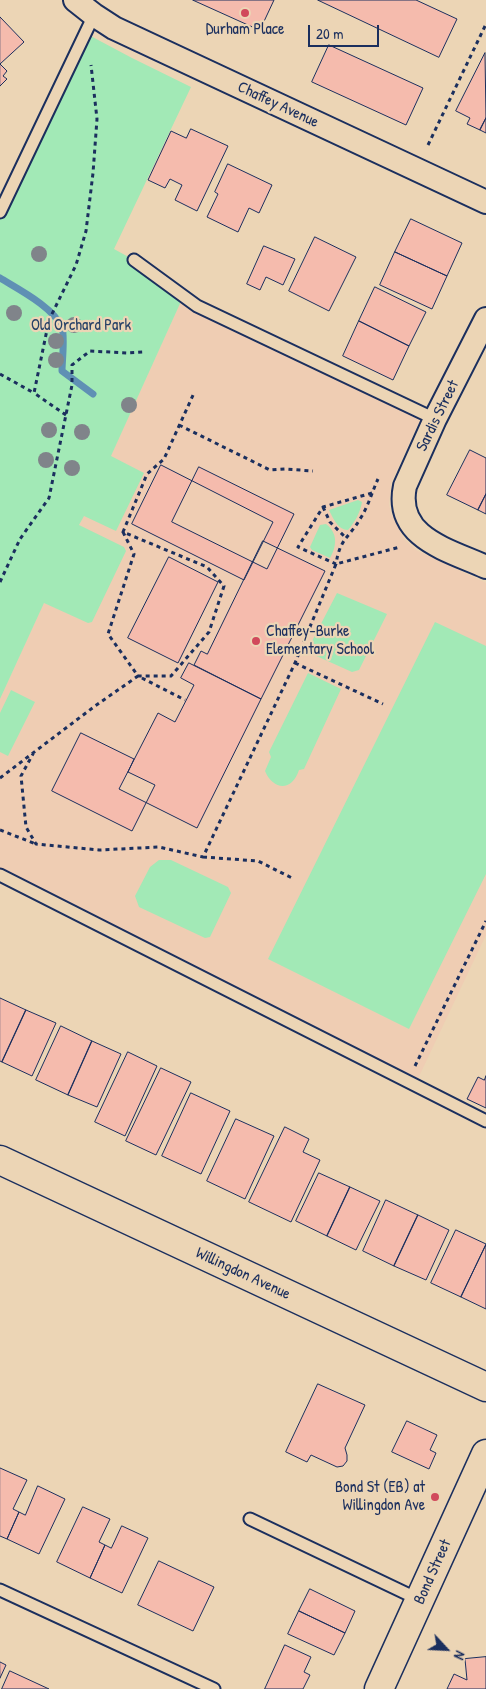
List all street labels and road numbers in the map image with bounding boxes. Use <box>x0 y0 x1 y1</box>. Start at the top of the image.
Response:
street label: Chaffey Avenue <box>234 78 322 132</box>
street label: Sardis Street <box>413 377 463 455</box>
street label: Willingdon Avenue <box>193 1244 293 1304</box>
street label: Bond Street <box>410 1537 456 1607</box>

